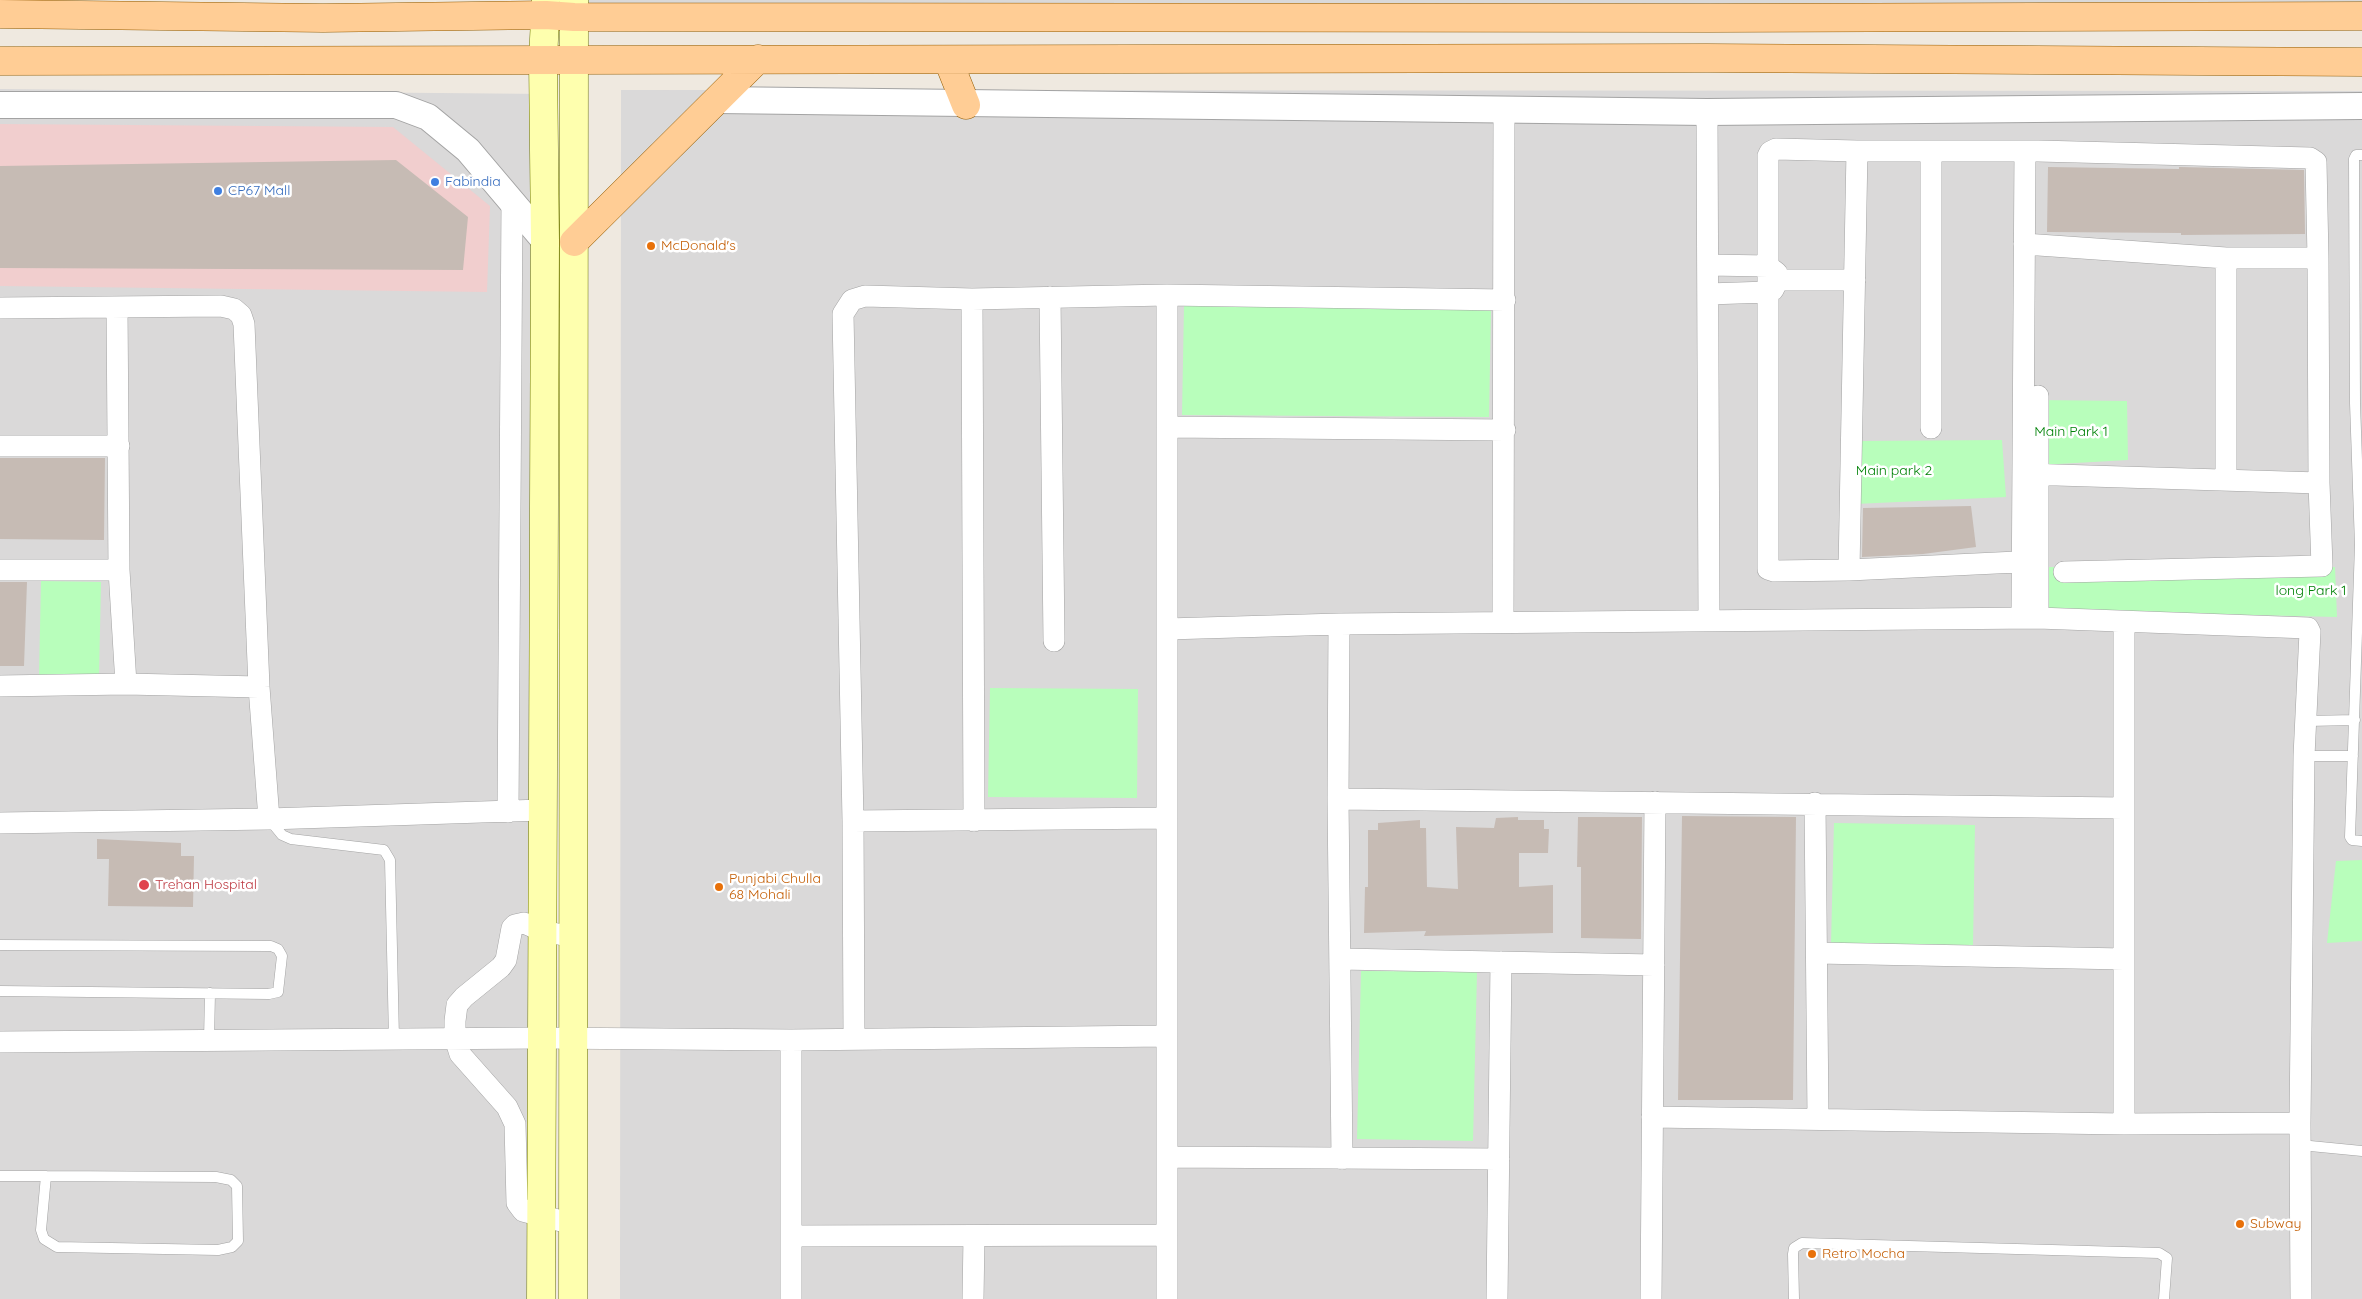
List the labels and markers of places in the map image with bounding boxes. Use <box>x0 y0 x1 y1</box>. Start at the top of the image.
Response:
place label: Fabindia <box>445 174 501 190</box>
marker: Fabindia <box>429 176 441 188</box>
place label: CP67 Mall <box>228 183 291 199</box>
marker: CP67 Mall <box>212 185 224 197</box>
place label: McDonald's <box>661 238 736 254</box>
marker: McDonald's <box>645 240 657 252</box>
place label: Punjabi Chulla 68 Mohali <box>729 871 821 904</box>
place label: Trehan Hospital <box>155 877 257 893</box>
marker: Trehan Hospital <box>137 878 151 892</box>
marker: Punjabi Chulla 68 Mohali <box>713 881 725 893</box>
place label: Subway <box>2250 1216 2301 1232</box>
marker: Subway <box>2234 1218 2246 1230</box>
place label: Retro Mocha <box>1822 1246 1905 1262</box>
marker: Retro Mocha <box>1806 1248 1818 1260</box>

